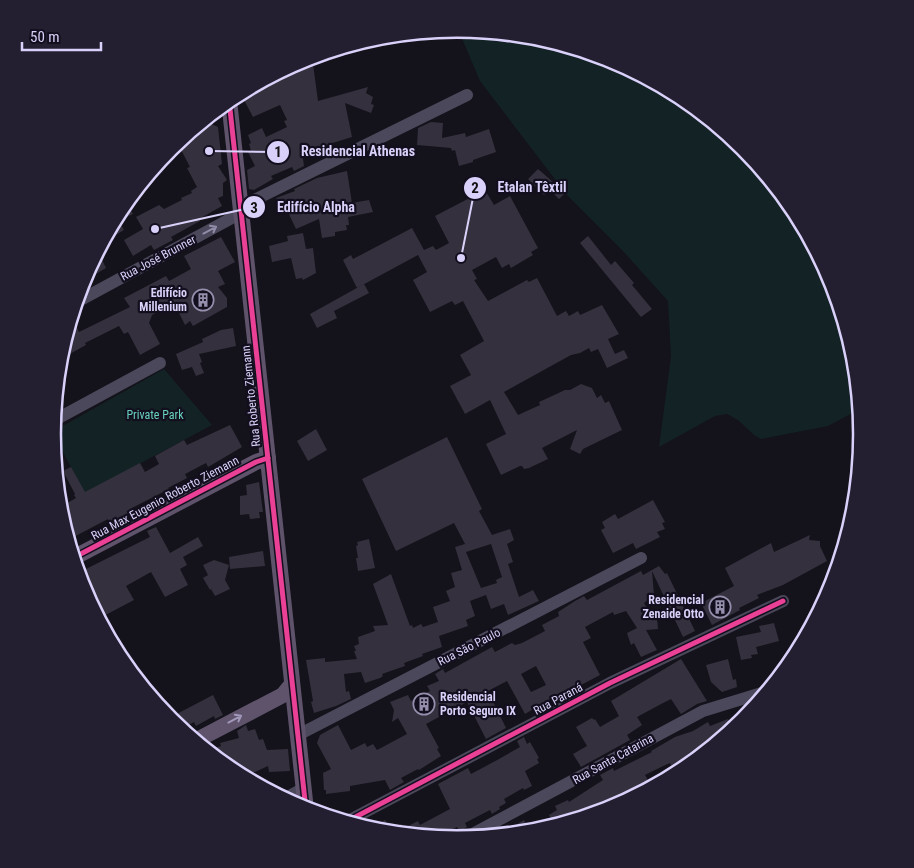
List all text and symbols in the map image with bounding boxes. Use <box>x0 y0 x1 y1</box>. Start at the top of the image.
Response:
scale bar <box>22 20 101 52</box>
text: 50 m <box>30 28 60 46</box>
callout: Residencial Athenas <box>265 137 425 166</box>
text: 1 <box>274 143 282 161</box>
text: Residencial Athenas <box>301 143 415 159</box>
callout: Etalan Têxtil <box>463 173 577 202</box>
text: 2 <box>471 179 479 197</box>
text: Etalan Têxtil <box>498 179 566 195</box>
callout: Edifício Alpha <box>242 193 365 222</box>
text: 3 <box>250 199 258 217</box>
text: Edifício Alpha <box>277 199 355 215</box>
one-way arrow <box>203 225 218 235</box>
street label: Rua José Brunner <box>118 232 198 284</box>
place label: Edifício Millenium <box>139 286 187 314</box>
building icon: Edifício Millenium <box>191 288 215 312</box>
street label: Rua Roberto Ziemann <box>239 344 263 447</box>
park label: Private Park <box>126 408 184 422</box>
street label: Rua Max Eugenio Roberto Ziemann <box>89 453 241 543</box>
place label: Residencial Zenaide Otto <box>643 593 704 621</box>
building icon: Residencial Zenaide Otto <box>708 595 732 619</box>
street label: Rua São Paulo <box>435 625 503 669</box>
street label: Rua Paraná <box>531 680 585 718</box>
place label: Residencial Porto Seguro IX <box>440 690 516 718</box>
building icon: Residencial Porto Seguro IX <box>412 692 436 716</box>
one-way arrow <box>228 714 243 724</box>
street label: Rua Santa Catarina <box>570 731 656 787</box>

